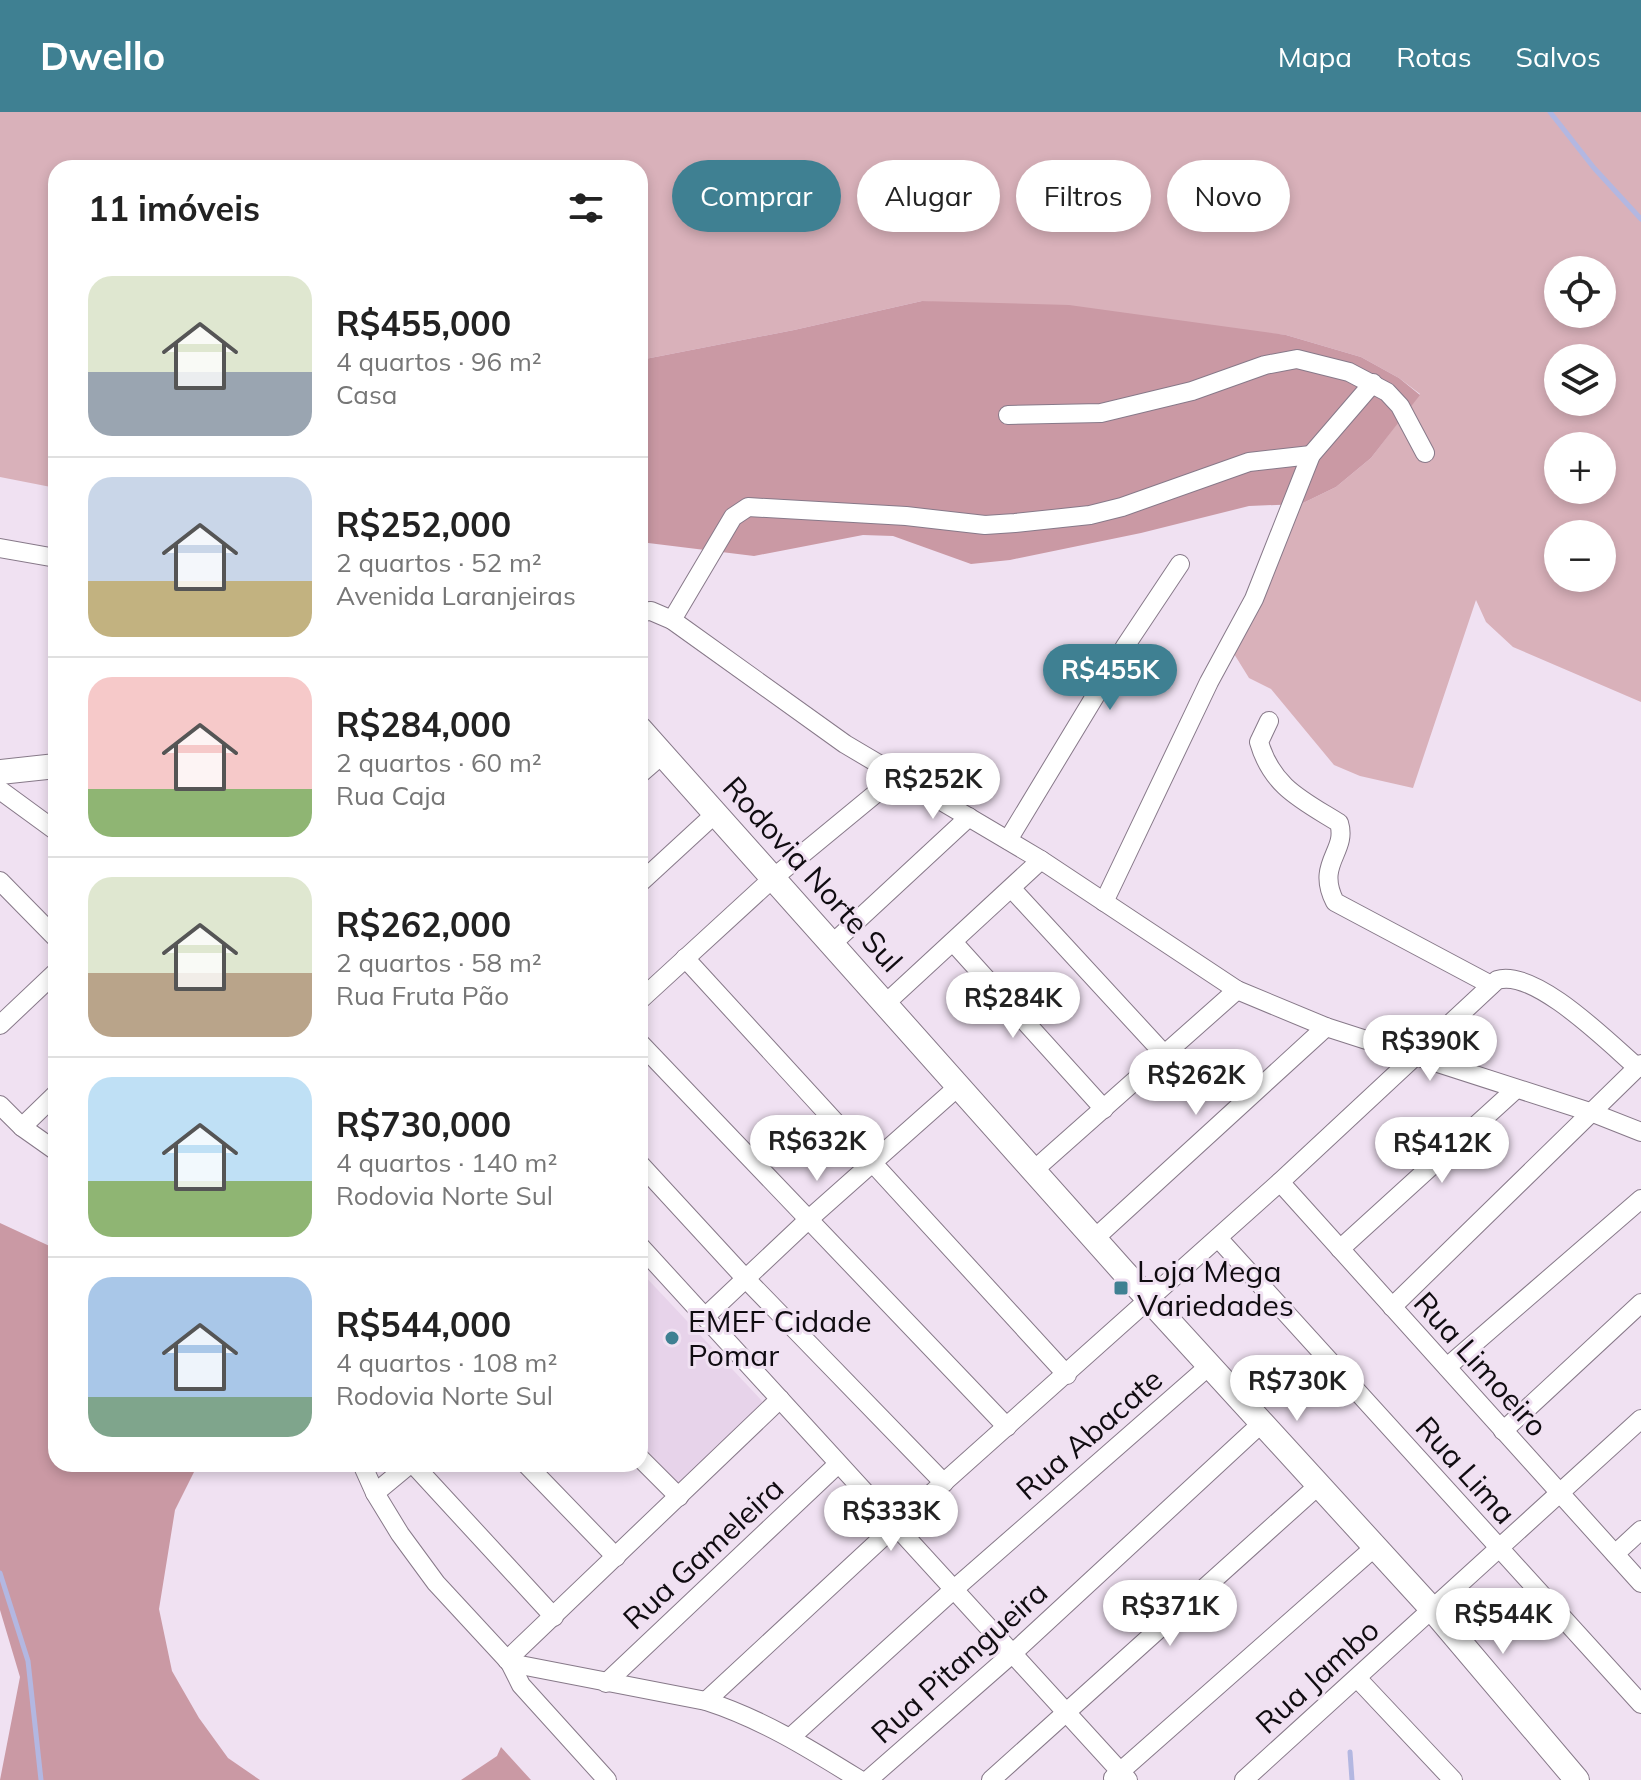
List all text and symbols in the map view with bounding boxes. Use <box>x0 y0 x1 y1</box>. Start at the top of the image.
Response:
text: Dwello <box>40 32 165 80</box>
text: Mapa <box>1278 39 1352 74</box>
text: Rotas <box>1396 39 1472 74</box>
text: Salvos <box>1516 39 1601 74</box>
chip: Comprar <box>672 160 841 232</box>
chip: Alugar <box>857 160 1000 232</box>
chip: Filtros <box>1016 160 1151 232</box>
chip: Novo <box>1167 160 1290 232</box>
icon: filters <box>564 186 608 230</box>
text: 11 imóveis <box>88 187 260 230</box>
map controls <box>1544 256 1616 592</box>
button: locate <box>1544 256 1616 328</box>
text: R$455,000 <box>336 302 511 345</box>
icon: home <box>152 308 248 404</box>
button: layers <box>1544 344 1616 416</box>
text: 4 quartos · 96 m² <box>336 345 542 378</box>
text: Casa <box>336 378 397 411</box>
button: + <box>1544 432 1616 504</box>
text: R$252,000 <box>336 503 511 546</box>
icon: home <box>152 509 248 605</box>
button: − <box>1544 520 1616 592</box>
text: 2 quartos · 52 m² <box>336 546 542 579</box>
text: Avenida Laranjeiras <box>336 579 576 612</box>
pin: R$455K <box>1045 644 1175 712</box>
text: R$455K <box>1061 653 1159 686</box>
text: R$284,000 <box>336 703 511 746</box>
icon: home <box>152 709 248 805</box>
text: 2 quartos · 60 m² <box>336 746 542 779</box>
pin: R$252K <box>868 753 998 821</box>
text: R$252K <box>884 762 982 795</box>
street label: Rodovia Norte Sul <box>715 768 911 980</box>
text: Rua Caja <box>336 779 446 812</box>
text: R$262,000 <box>336 903 511 946</box>
icon: home <box>152 909 248 1005</box>
text: 2 quartos · 58 m² <box>336 946 542 979</box>
pin: R$284K <box>948 972 1078 1040</box>
text: Rua Fruta Pão <box>336 979 509 1012</box>
text: R$284K <box>964 981 1062 1014</box>
pin: R$390K <box>1365 1015 1495 1083</box>
text: R$390K <box>1381 1024 1479 1057</box>
pin: R$262K <box>1131 1049 1261 1117</box>
text: R$262K <box>1147 1058 1245 1091</box>
text: R$730,000 <box>336 1103 511 1146</box>
icon: home <box>152 1109 248 1205</box>
pin: R$632K <box>752 1115 882 1183</box>
pin: R$412K <box>1377 1117 1507 1185</box>
text: R$632K <box>768 1124 866 1157</box>
text: R$412K <box>1393 1126 1491 1159</box>
text: 4 quartos · 140 m² <box>336 1146 557 1179</box>
text: Rodovia Norte Sul <box>336 1179 553 1212</box>
place label: Loja Mega Variedades <box>1137 1252 1294 1324</box>
marker: Loja Mega Variedades <box>1112 1279 1130 1297</box>
street label: Rua Limoeiro <box>1406 1284 1556 1444</box>
place label: EMEF Cidade Pomar <box>688 1302 872 1374</box>
text: R$544,000 <box>336 1303 511 1346</box>
icon: home <box>152 1309 248 1405</box>
marker: EMEF Cidade Pomar <box>663 1329 681 1347</box>
text: 4 quartos · 108 m² <box>336 1346 557 1379</box>
pin: R$730K <box>1232 1355 1362 1423</box>
street label: Rua Abacate <box>1008 1360 1170 1508</box>
text: R$730K <box>1248 1364 1346 1397</box>
text: Rodovia Norte Sul <box>336 1379 553 1412</box>
street label: Rua Lima <box>1408 1408 1524 1532</box>
street label: Rua Gameleira <box>615 1469 791 1637</box>
pin: R$333K <box>826 1485 956 1553</box>
text: R$333K <box>842 1494 940 1527</box>
street label: Rua Pitangueira <box>863 1573 1055 1751</box>
pin: R$371K <box>1105 1580 1235 1648</box>
pin: R$544K <box>1438 1588 1568 1656</box>
text: R$371K <box>1121 1589 1219 1622</box>
text: R$544K <box>1454 1597 1552 1630</box>
street label: Rua Jambo <box>1247 1611 1387 1741</box>

